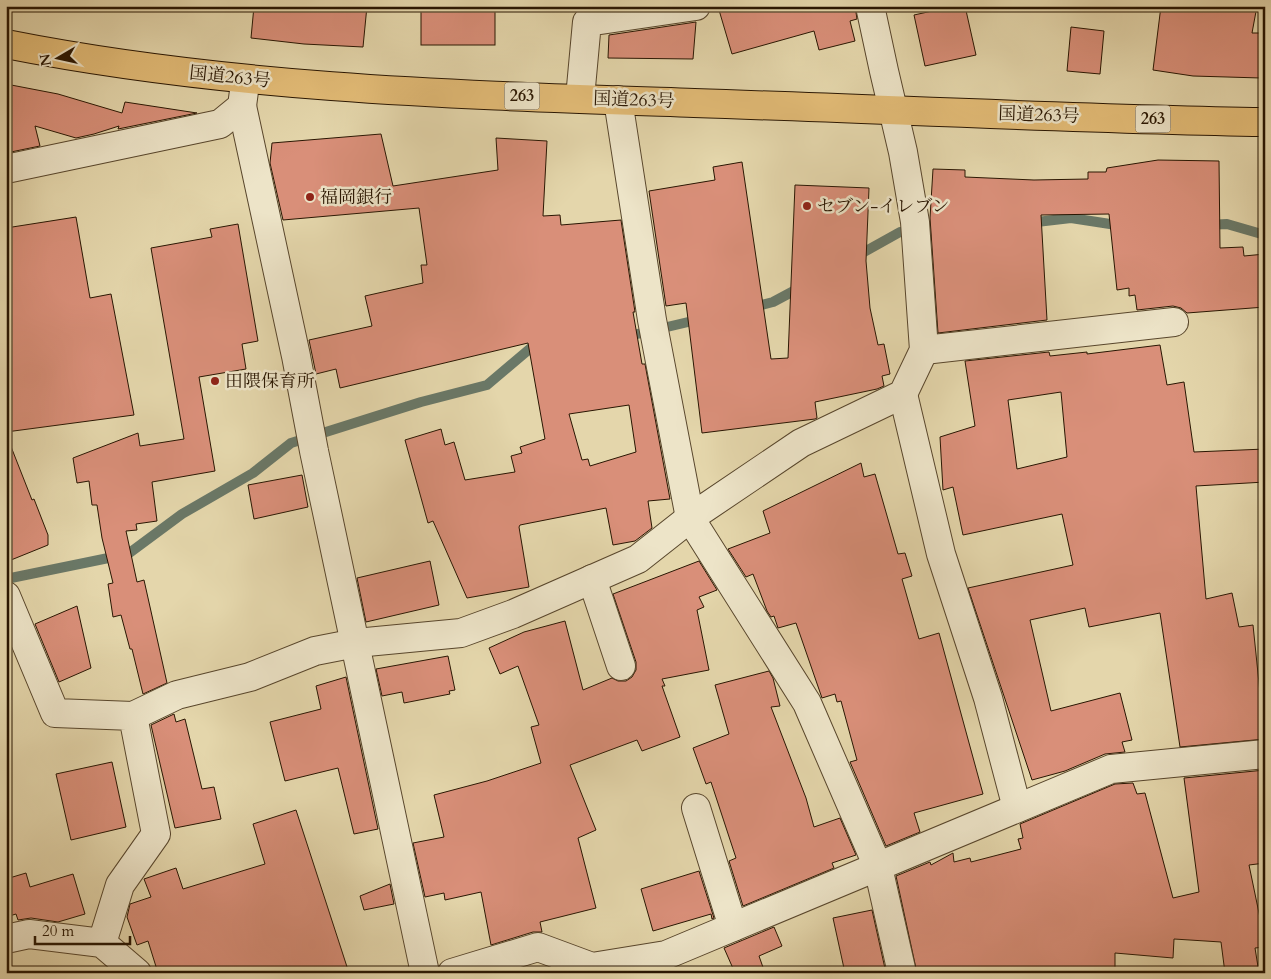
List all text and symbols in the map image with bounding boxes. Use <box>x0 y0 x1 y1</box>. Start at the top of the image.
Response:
north arrow <box>32 32 82 82</box>
text: N <box>35 52 56 67</box>
street label: 国道263号 <box>188 60 272 94</box>
road number: 263 <box>504 82 540 110</box>
street label: 国道263号 <box>593 86 675 114</box>
street label: 国道263号 <box>998 101 1080 129</box>
road number: 263 <box>1136 106 1170 132</box>
place label: 福岡銀行 <box>320 185 392 210</box>
marker: 福岡銀行 <box>304 191 316 203</box>
place label: セブン-イレブン <box>817 194 950 219</box>
marker: セブン-イレブン <box>801 200 813 212</box>
place label: 田隈保育所 <box>225 369 315 394</box>
marker: 田隈保育所 <box>209 375 221 387</box>
scale bar <box>35 914 130 946</box>
text: 20 m <box>42 921 74 941</box>

